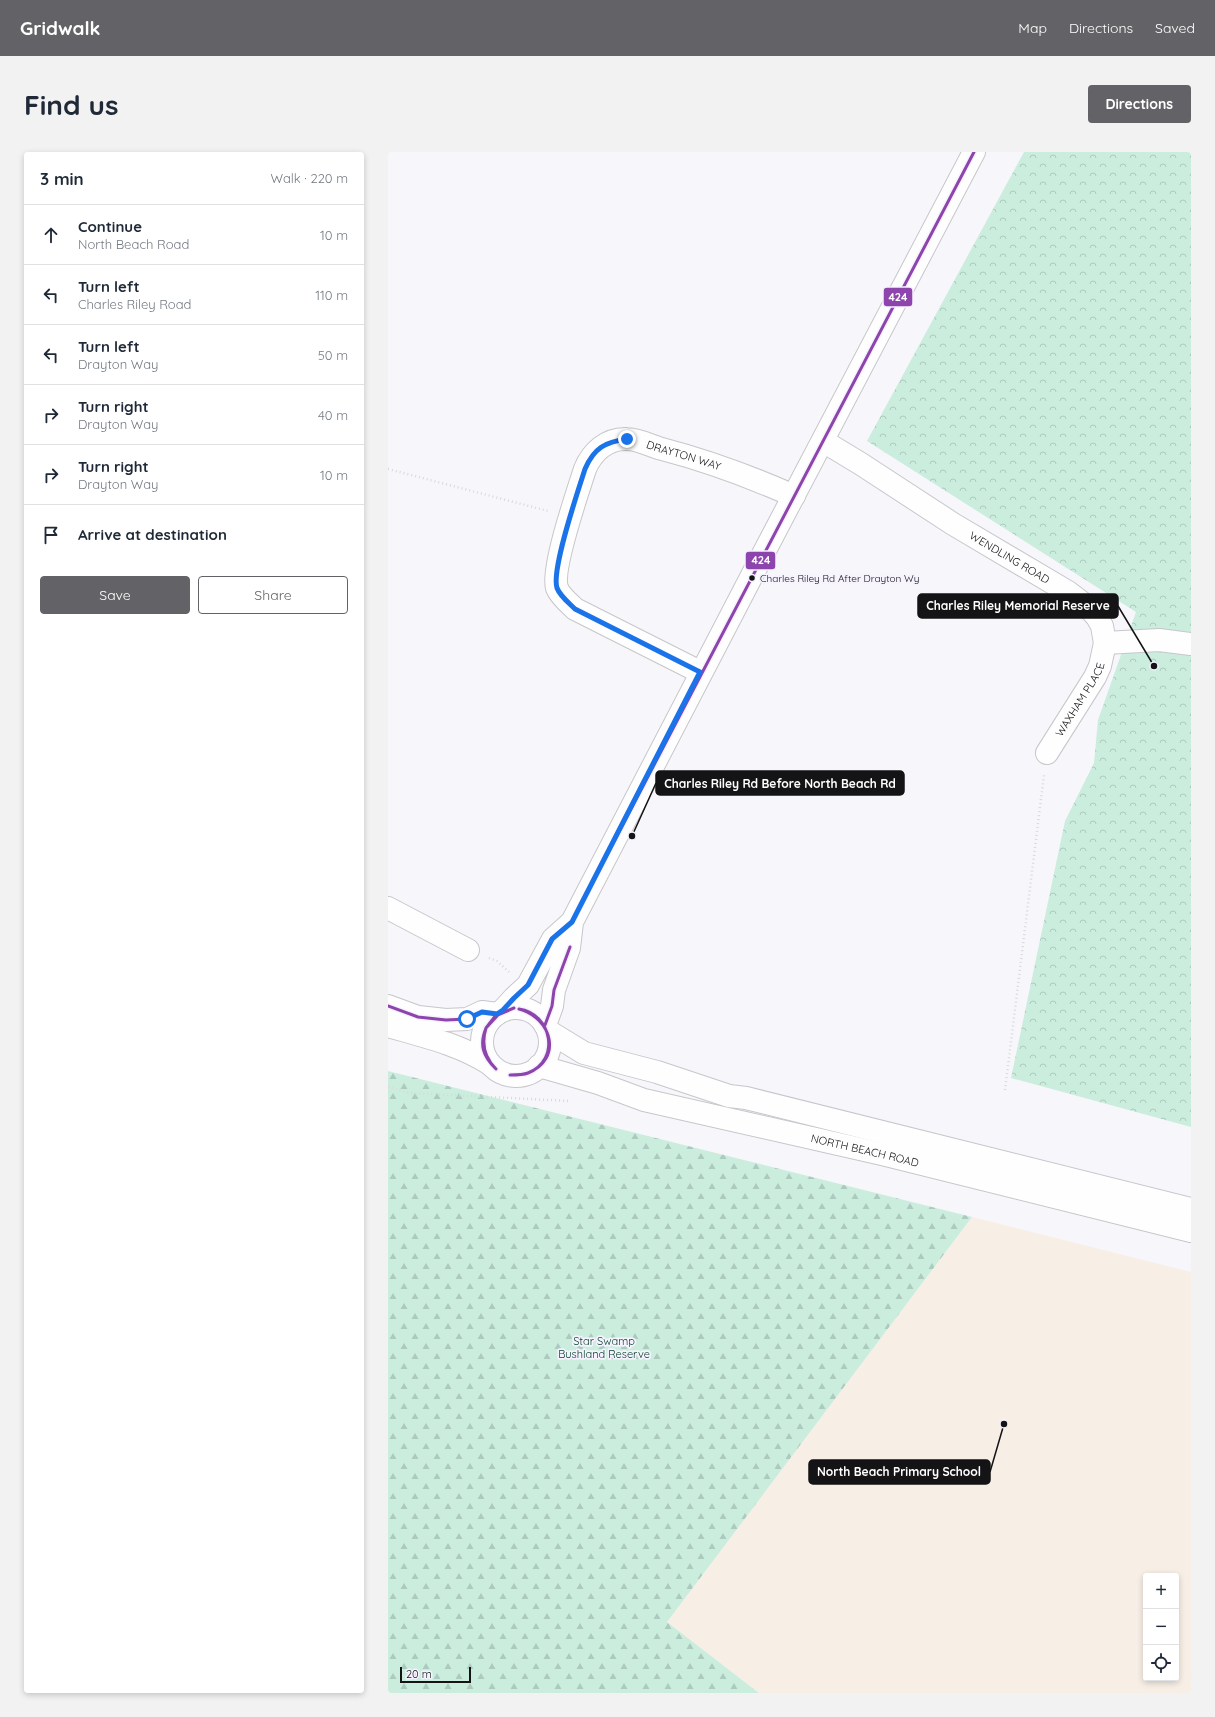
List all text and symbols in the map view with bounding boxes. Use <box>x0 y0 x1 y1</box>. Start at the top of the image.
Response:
text: Gridwalk <box>20 16 100 40</box>
text: Map <box>1018 19 1047 37</box>
text: Directions <box>1069 19 1133 37</box>
text: Saved <box>1155 19 1195 37</box>
button: Directions <box>1088 85 1191 123</box>
text: Find us <box>24 87 118 122</box>
text: 3 min <box>40 168 84 189</box>
text: Walk · 220 m <box>271 170 348 186</box>
text: Continue <box>78 217 142 236</box>
icon: ahead <box>40 224 62 246</box>
text: 10 m <box>320 227 348 243</box>
text: North Beach Road <box>78 236 189 252</box>
text: Turn left <box>78 277 140 296</box>
icon: left <box>40 284 62 306</box>
text: 110 m <box>315 287 348 303</box>
line badge: 424 <box>883 287 913 307</box>
text: 424 <box>888 290 908 304</box>
text: Charles Riley Road <box>78 296 191 312</box>
text: Turn left <box>78 337 140 356</box>
icon: left <box>40 344 62 366</box>
text: 50 m <box>318 347 348 363</box>
text: Drayton Way <box>78 356 158 372</box>
text: Turn right <box>78 397 149 416</box>
icon: right <box>40 404 62 426</box>
text: 40 m <box>318 407 348 423</box>
text: Drayton Way <box>78 416 158 432</box>
route end <box>618 430 636 448</box>
street label: DRAYTON WAY <box>644 437 723 473</box>
text: Turn right <box>78 457 149 476</box>
icon: right <box>40 464 62 486</box>
text: 10 m <box>320 467 348 483</box>
text: Drayton Way <box>78 476 158 492</box>
icon: arrive <box>40 524 62 546</box>
text: Arrive at destination <box>78 525 227 544</box>
street label: WENDLING ROAD <box>967 528 1052 587</box>
line badge: 424 <box>745 551 776 570</box>
text: 424 <box>751 553 771 567</box>
place label: Charles Riley Rd After Drayton Wy <box>760 572 919 585</box>
marker: Charles Riley Rd After Drayton Wy <box>747 573 757 583</box>
button: Save <box>40 576 190 614</box>
button: Share <box>198 576 348 614</box>
callout: Charles Riley Memorial Reserve <box>918 594 1118 618</box>
text: Charles Riley Memorial Reserve <box>926 598 1110 613</box>
street label: WAXHAM PLACE <box>1052 661 1108 739</box>
callout: Charles Riley Rd Before North Beach Rd <box>656 771 904 795</box>
text: Charles Riley Rd Before North Beach Rd <box>664 776 896 791</box>
route start <box>458 1010 476 1028</box>
street label: NORTH BEACH ROAD <box>809 1131 920 1170</box>
park label: Star Swamp Bushland Reserve <box>558 1334 650 1361</box>
callout: North Beach Primary School <box>809 1460 990 1484</box>
text: North Beach Primary School <box>817 1464 981 1479</box>
map controls <box>1143 1573 1179 1681</box>
button: + <box>1143 1573 1179 1609</box>
button: − <box>1143 1609 1179 1645</box>
button: locate <box>1143 1645 1179 1681</box>
scale bar <box>400 1665 471 1684</box>
text: 20 m <box>406 1667 432 1681</box>

